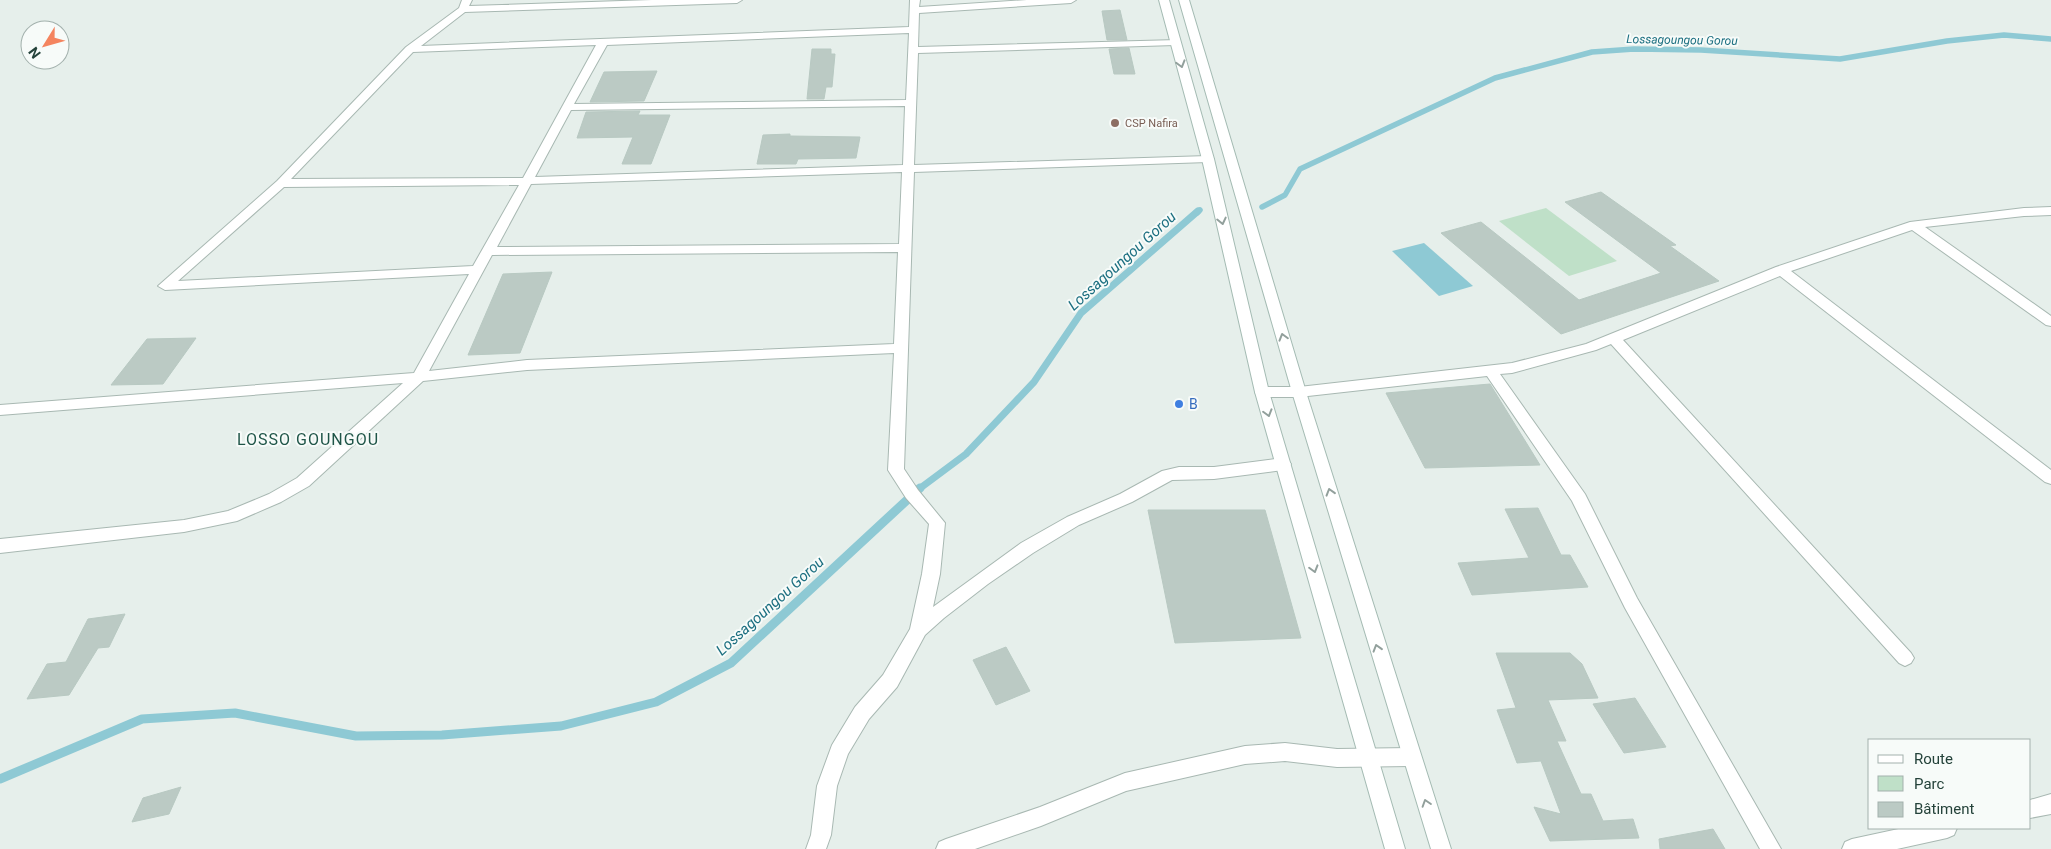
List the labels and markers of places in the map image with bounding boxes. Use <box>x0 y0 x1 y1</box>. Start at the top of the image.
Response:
marker: CSP Nafira <box>1109 117 1121 129</box>
place label: CSP Nafira <box>1125 117 1178 130</box>
place label: B <box>1189 396 1198 412</box>
marker: B <box>1173 398 1185 410</box>

